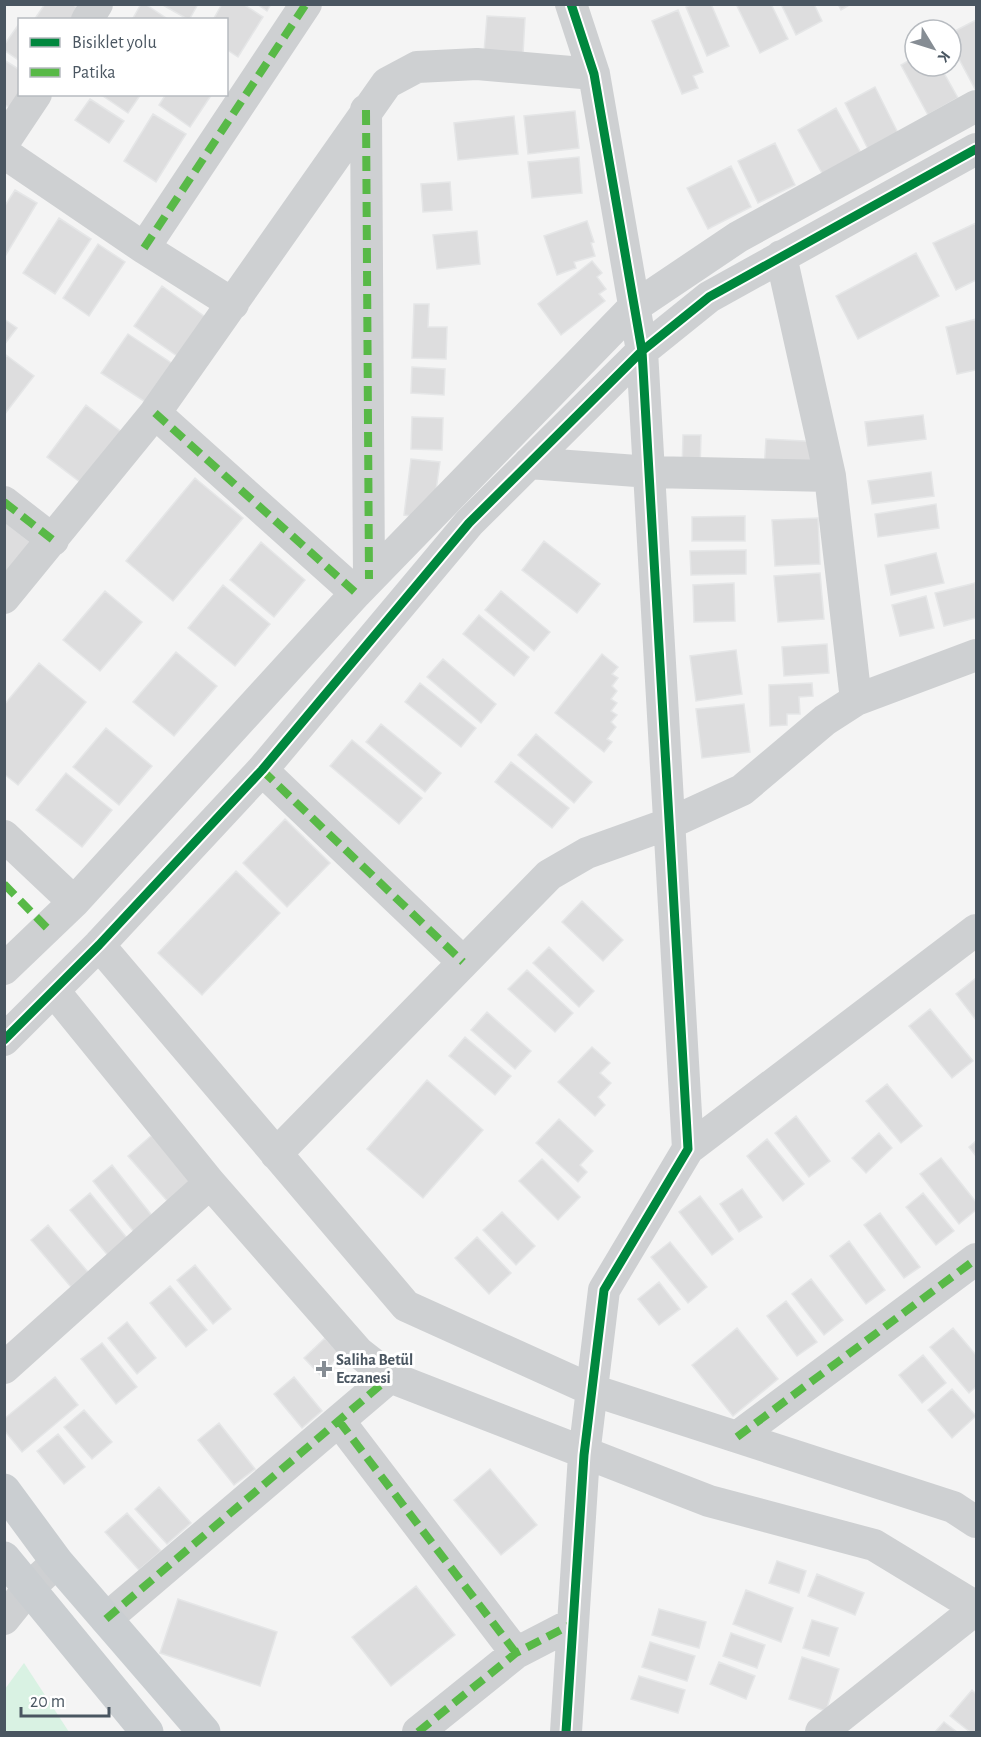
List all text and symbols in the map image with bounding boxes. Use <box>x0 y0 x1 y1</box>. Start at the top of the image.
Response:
legend <box>18 18 228 96</box>
north arrow <box>903 18 963 78</box>
text: Bisiklet yolu <box>72 34 157 52</box>
text: K <box>934 48 953 66</box>
text: Patika <box>72 64 115 82</box>
place label: Saliha Betül Eczanesi <box>336 1352 413 1386</box>
marker: Saliha Betül Eczanesi <box>317 1362 331 1376</box>
scale bar <box>21 1680 110 1718</box>
text: 20 m <box>30 1693 65 1711</box>

